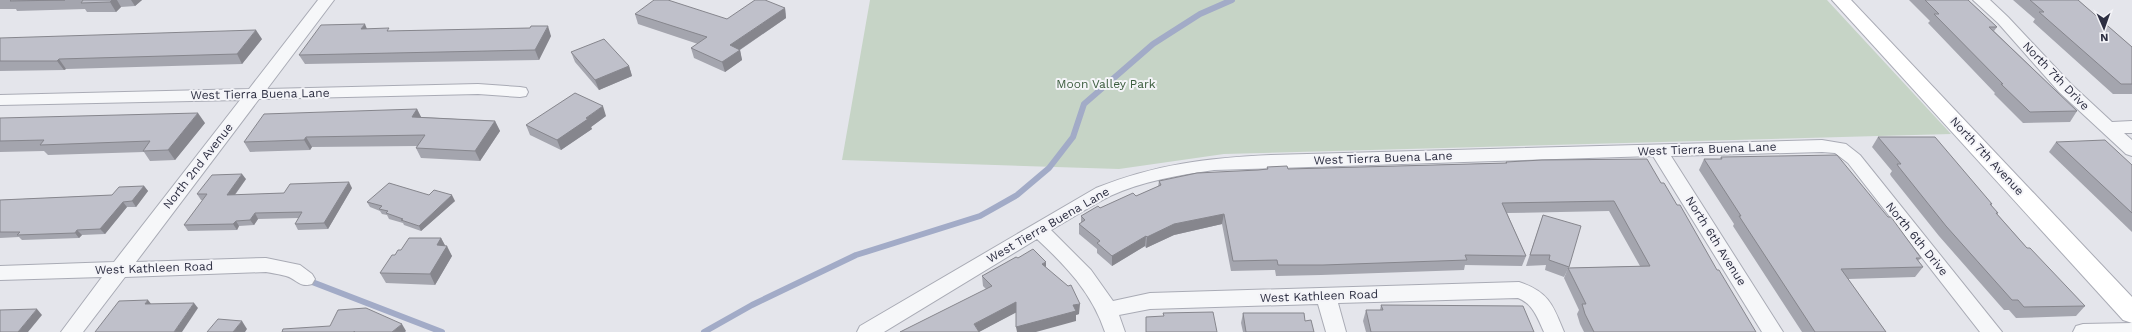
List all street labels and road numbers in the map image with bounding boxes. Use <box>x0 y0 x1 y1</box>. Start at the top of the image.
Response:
street label: North 7th Drive <box>2020 39 2092 113</box>
street label: West Tierra Buena Lane <box>190 86 330 102</box>
street label: North 7th Avenue <box>1947 114 2027 198</box>
street label: North 2nd Avenue <box>160 120 236 212</box>
street label: West Tierra Buena Lane <box>1637 140 1777 158</box>
street label: West Tierra Buena Lane <box>1313 149 1453 167</box>
street label: West Tierra Buena Lane <box>984 184 1112 266</box>
street label: North 6th Avenue <box>1683 194 1749 288</box>
street label: North 6th Drive <box>1883 199 1951 279</box>
street label: West Kathleen Road <box>95 259 213 277</box>
street label: West Kathleen Road <box>1260 287 1378 305</box>

